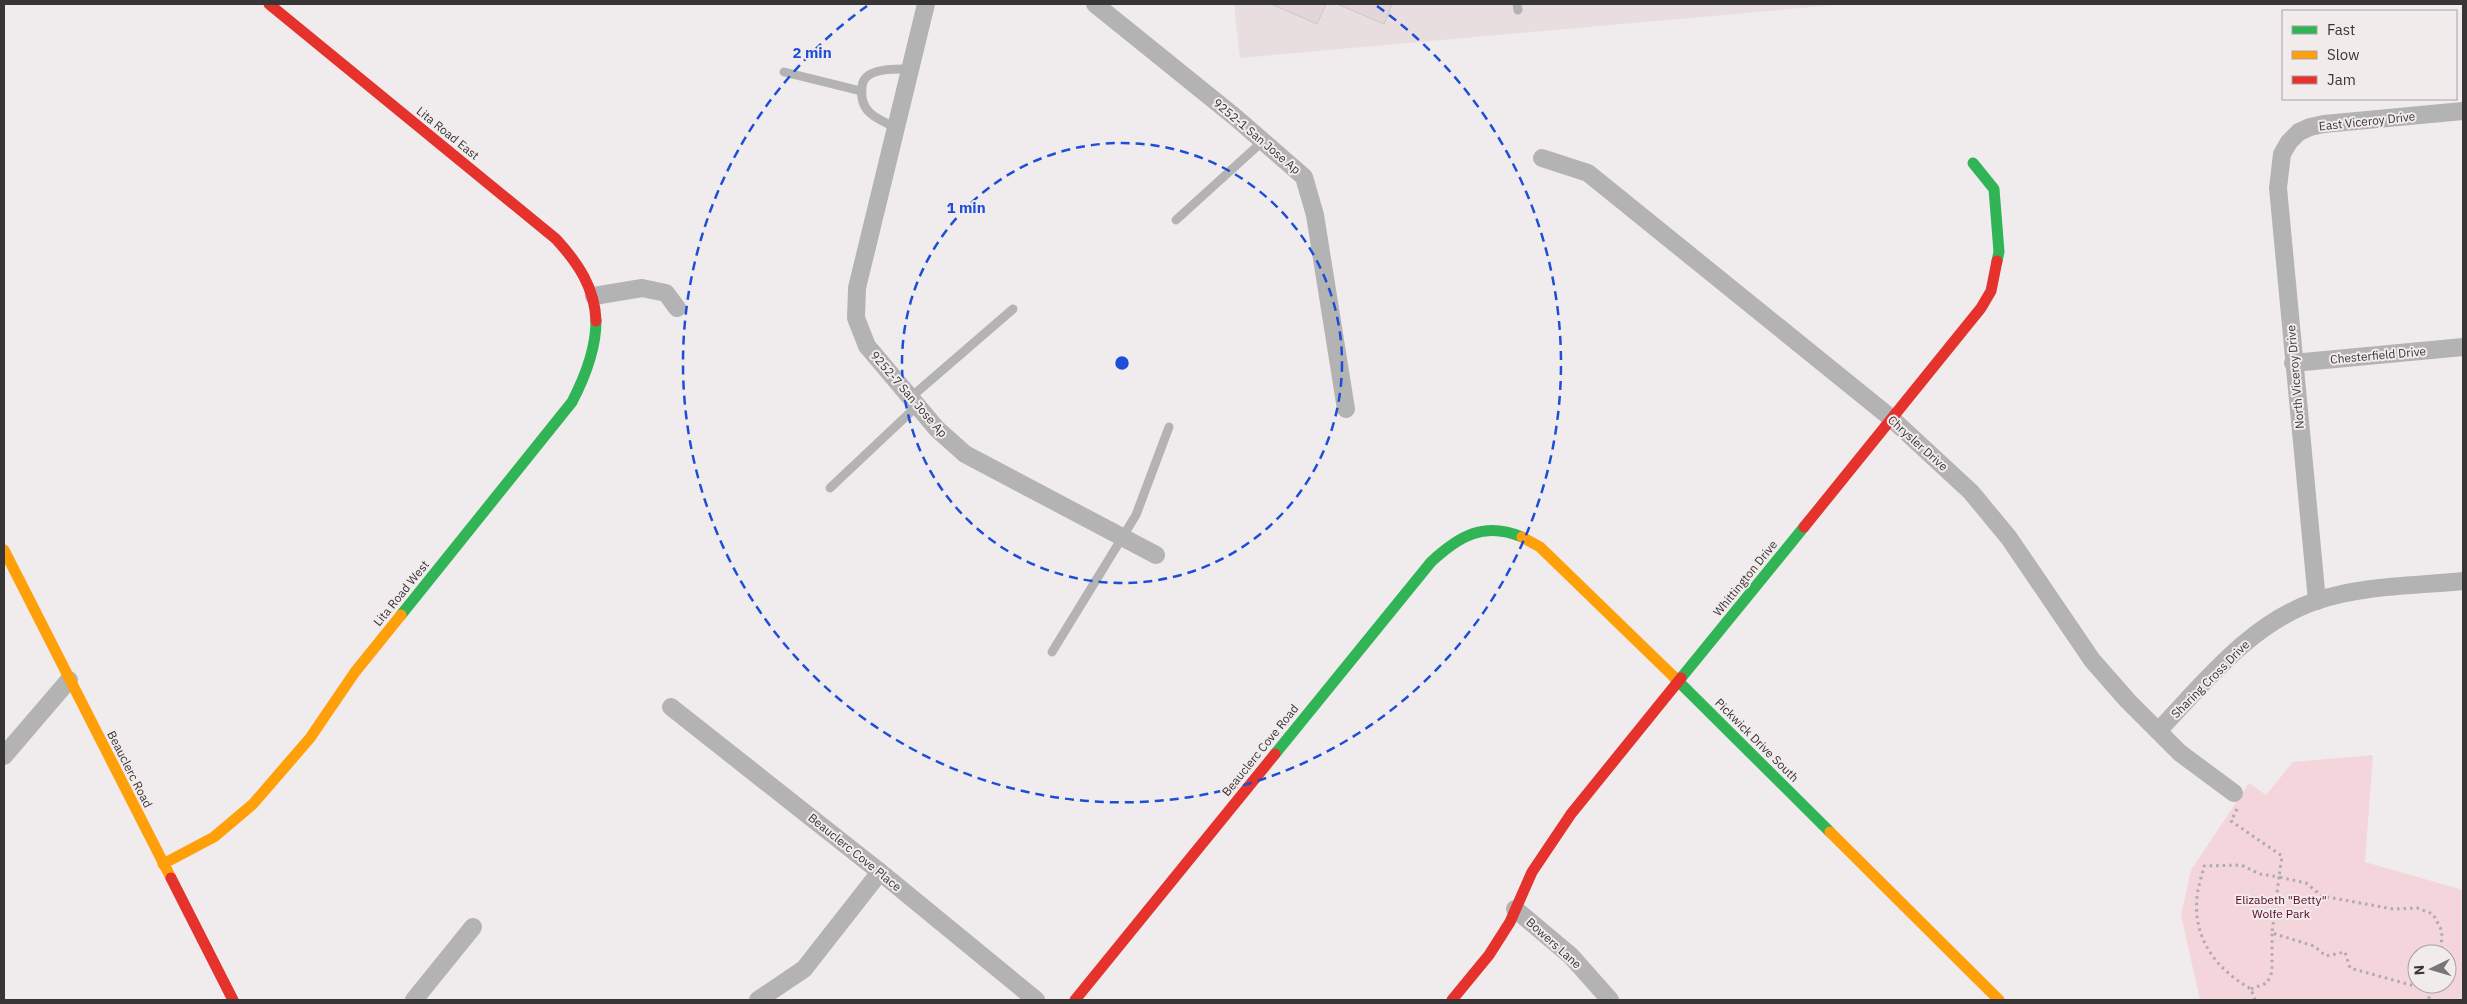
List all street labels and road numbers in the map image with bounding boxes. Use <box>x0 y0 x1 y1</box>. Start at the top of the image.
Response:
street label: 9252-1 San Jose Ap <box>1210 95 1304 177</box>
street label: Lita Road East <box>414 103 482 163</box>
street label: East Viceroy Drive <box>2318 108 2416 134</box>
street label: North Viceroy Drive <box>2283 324 2307 429</box>
street label: Chesterfield Drive <box>2329 343 2427 367</box>
street label: 9252-7 San Jose Ap <box>867 348 951 440</box>
street label: Chrysler Drive <box>1885 412 1951 474</box>
street label: Whittington Drive <box>1710 537 1780 619</box>
street label: Lita Road West <box>370 557 432 629</box>
street label: Sharing Cross Drive <box>2168 636 2253 721</box>
street label: Pickwick Drive South <box>1712 695 1802 785</box>
street label: Beauclerc Cove Road <box>1218 701 1302 799</box>
street label: Beauclerc Road <box>104 728 156 810</box>
street label: Beauclerc Cove Place <box>805 810 905 894</box>
street label: Bowers Lane <box>1523 914 1585 972</box>

